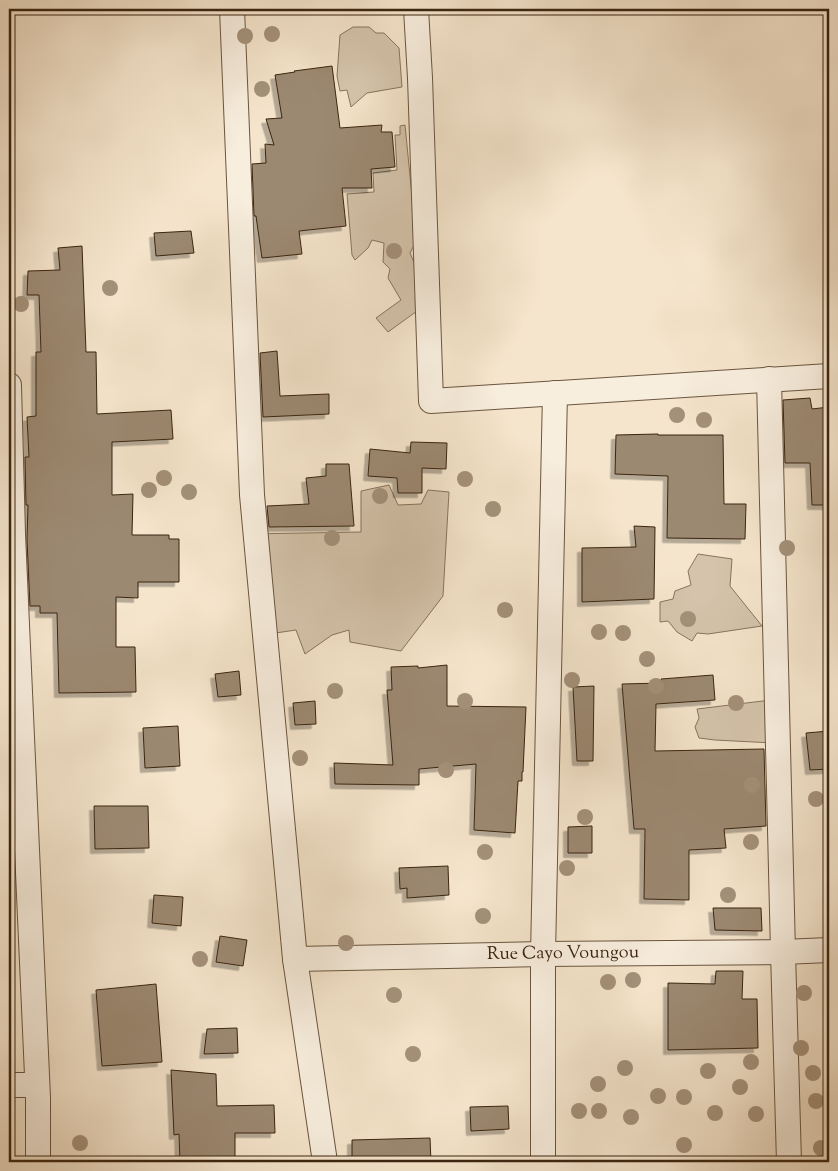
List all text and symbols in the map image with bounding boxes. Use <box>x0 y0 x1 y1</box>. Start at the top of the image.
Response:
street label: Rue Cayo Voungou <box>487 940 639 968</box>

